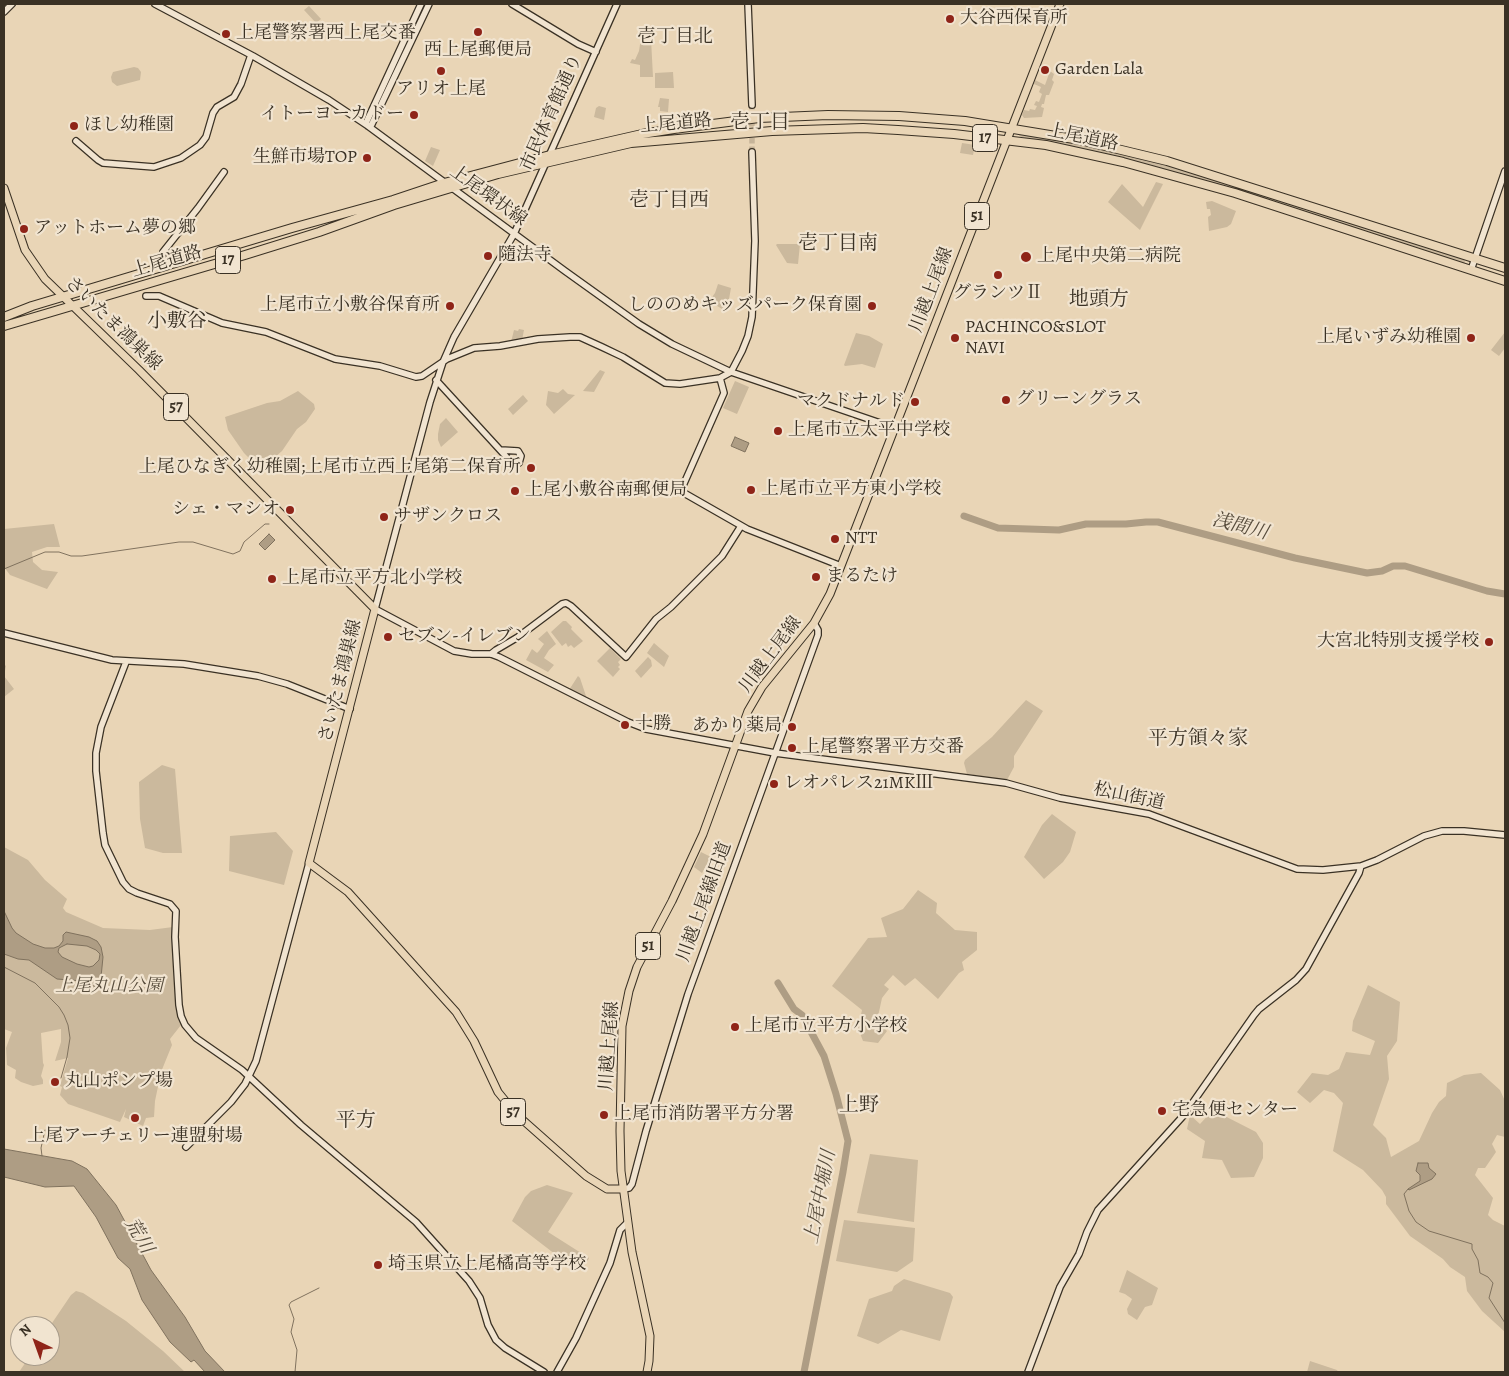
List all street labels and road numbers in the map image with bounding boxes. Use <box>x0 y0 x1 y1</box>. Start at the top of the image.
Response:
street label: 市民体育館通り <box>517 51 587 175</box>
street label: 上尾道路 <box>639 110 713 138</box>
street label: 上尾道路 <box>1046 120 1120 156</box>
road number: 17 <box>972 125 998 152</box>
street label: 上尾環状線 <box>445 161 531 231</box>
road number: 51 <box>964 202 990 230</box>
street label: 上尾道路 <box>129 242 205 282</box>
street label: 川越上尾線 <box>906 244 958 336</box>
road number: 17 <box>216 246 240 274</box>
street label: さいたま鴻巣線 <box>60 272 166 376</box>
road number: 57 <box>164 394 188 421</box>
street label: 川越上尾線 <box>735 613 807 697</box>
street label: さいたま鴻巣線 <box>315 617 367 745</box>
street label: 松山街道 <box>1092 779 1166 815</box>
street label: 川越上尾線旧道 <box>673 839 737 965</box>
road number: 51 <box>636 932 660 959</box>
street label: 川越上尾線 <box>596 1000 624 1092</box>
road number: 57 <box>500 1098 526 1126</box>

